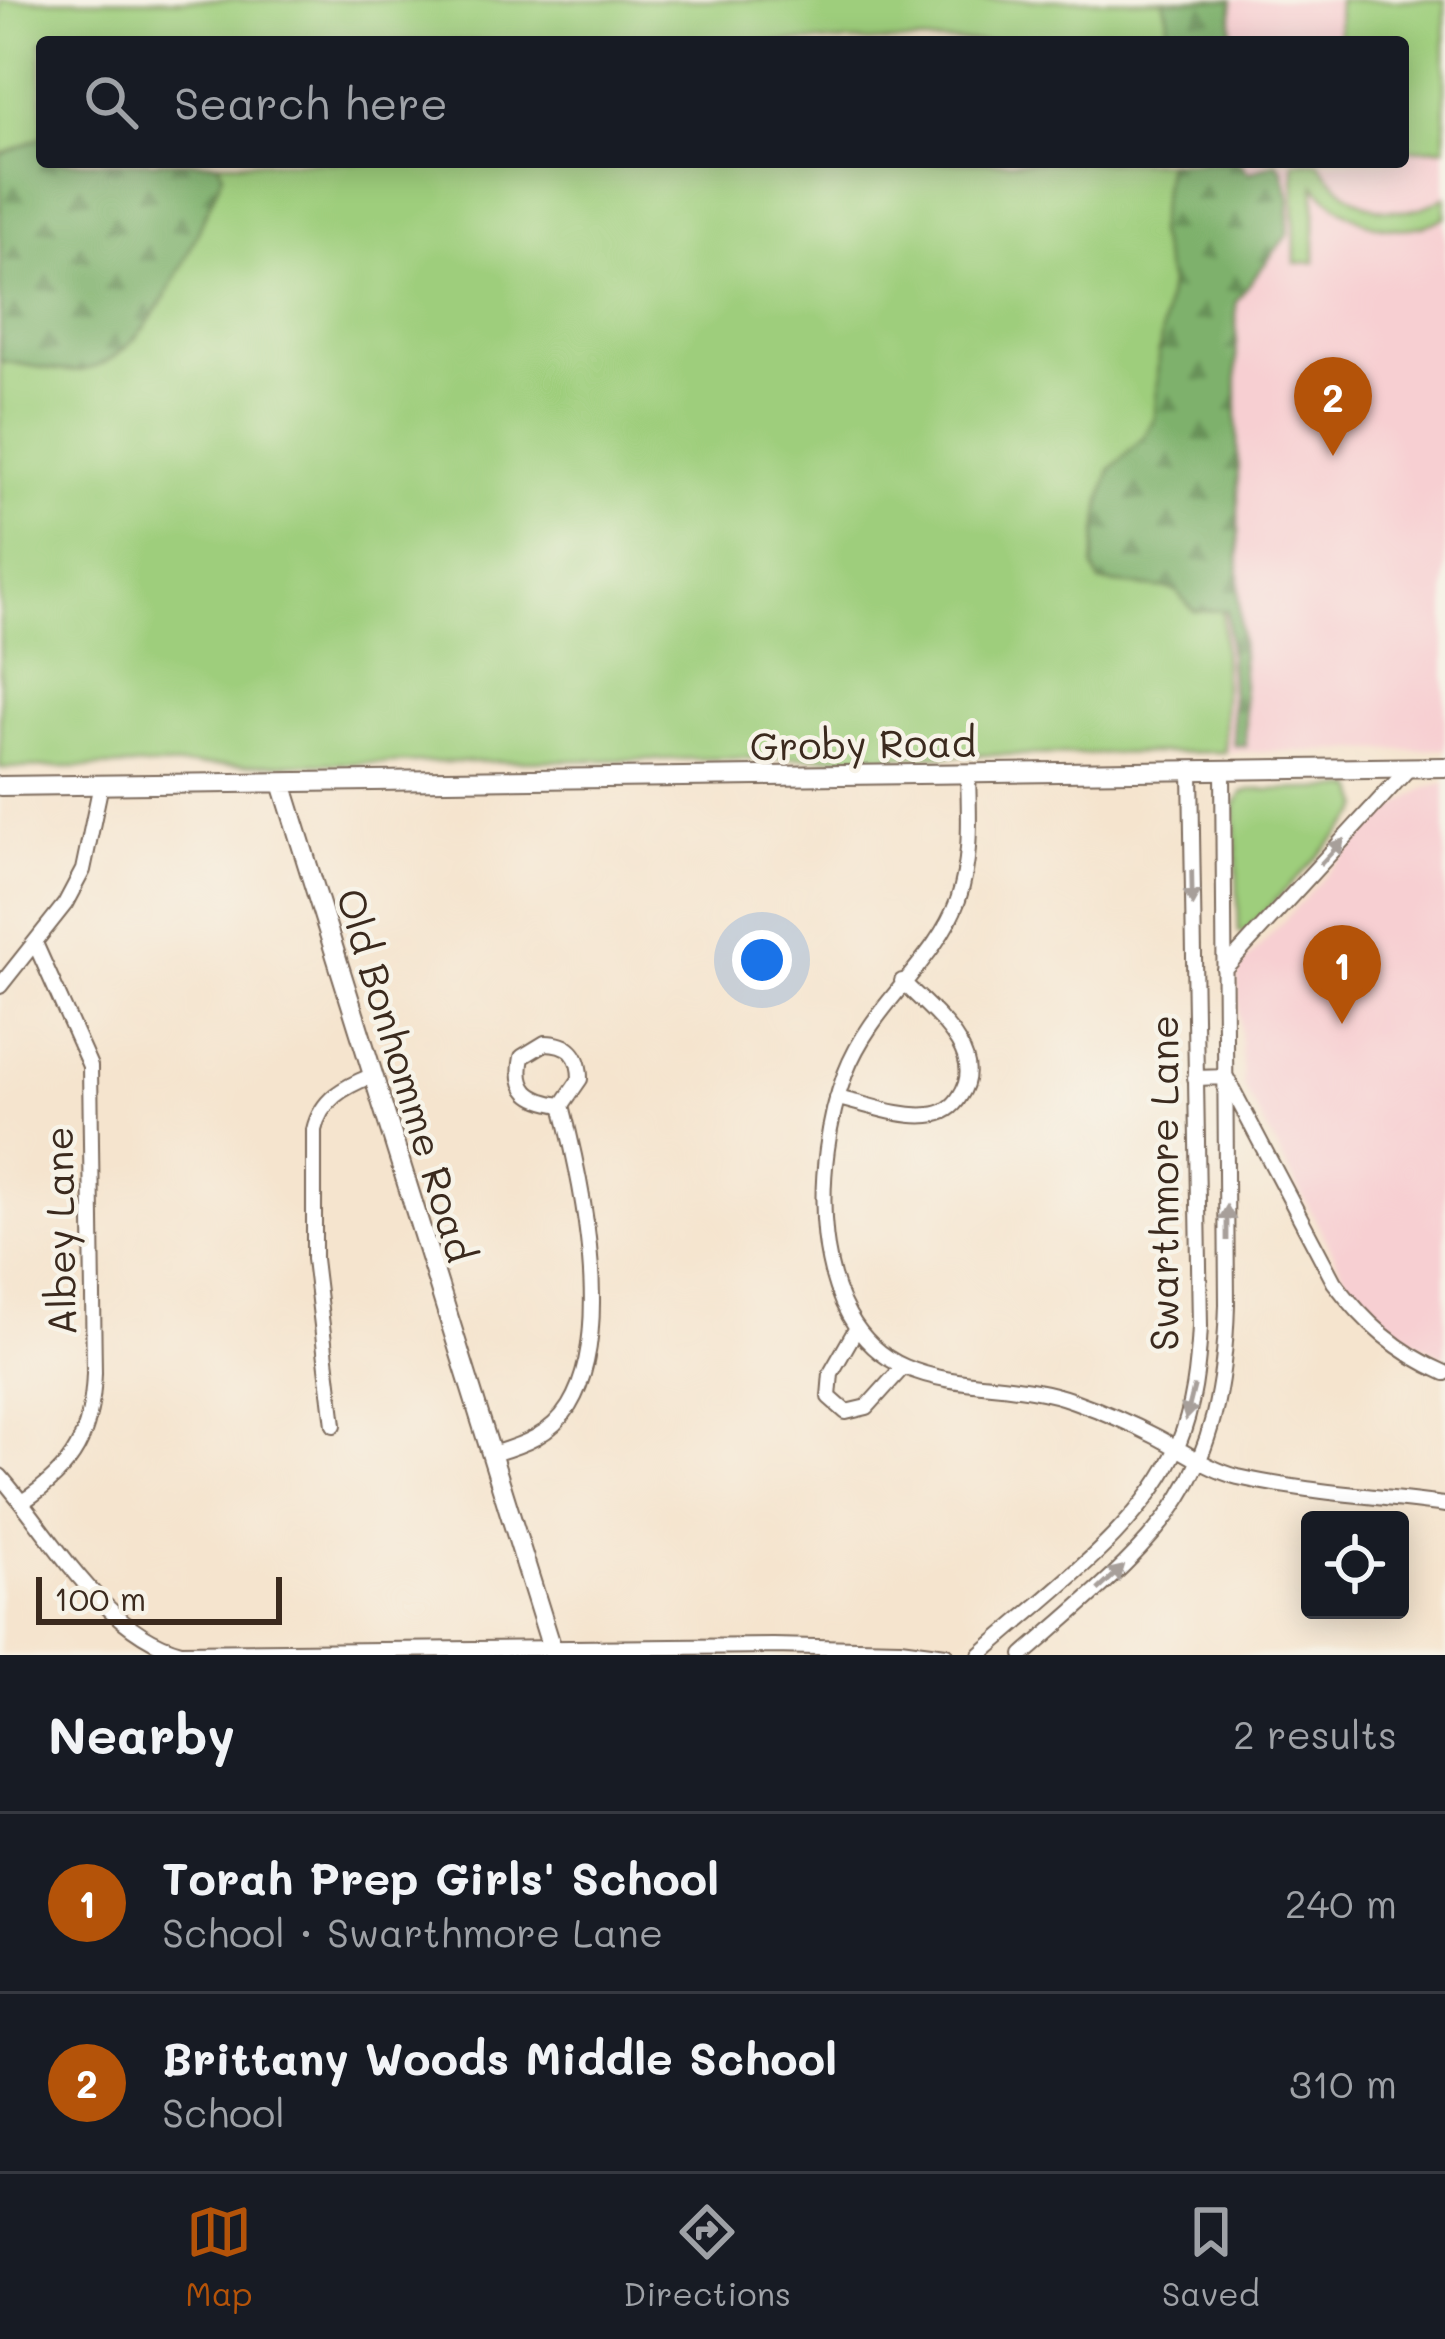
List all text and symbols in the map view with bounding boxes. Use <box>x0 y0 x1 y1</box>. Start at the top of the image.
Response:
search box <box>36 36 1409 168</box>
icon: search <box>78 69 144 135</box>
text: Search here <box>174 73 448 131</box>
pin: 2 <box>1294 357 1372 456</box>
street label: Groby Road <box>749 716 977 770</box>
one-way arrow <box>1318 837 1345 866</box>
one-way arrow <box>1183 870 1202 908</box>
street label: Old Bonhomme Road <box>326 882 488 1268</box>
pin: 1 <box>1303 925 1381 1024</box>
your location <box>732 930 792 990</box>
street label: Swarthmore Lane <box>1137 1015 1188 1351</box>
street label: Albey Lane <box>32 1126 86 1336</box>
one-way arrow <box>1217 1203 1237 1241</box>
one-way arrow <box>1180 1385 1199 1422</box>
map controls <box>1301 1511 1409 1619</box>
button: locate <box>1301 1511 1409 1619</box>
one-way arrow <box>1096 1564 1125 1592</box>
scale bar <box>36 1571 282 1624</box>
text: 100 m <box>54 1576 146 1619</box>
text: Nearby <box>48 1700 235 1767</box>
text: 2 results <box>1233 1708 1397 1759</box>
text: Torah Prep Girls' School <box>162 1848 719 1906</box>
text: 1 <box>78 1877 96 1928</box>
text: 240 m <box>1285 1877 1397 1928</box>
text: School · Swarthmore Lane <box>162 1906 663 1957</box>
text: Brittany Woods Middle School <box>162 2028 837 2086</box>
text: 2 <box>76 2057 98 2108</box>
text: 310 m <box>1289 2057 1397 2108</box>
text: School <box>162 2086 285 2137</box>
tab: Map <box>185 2199 253 2314</box>
tab: Directions <box>623 2199 791 2314</box>
tab: Saved <box>1162 2199 1260 2314</box>

